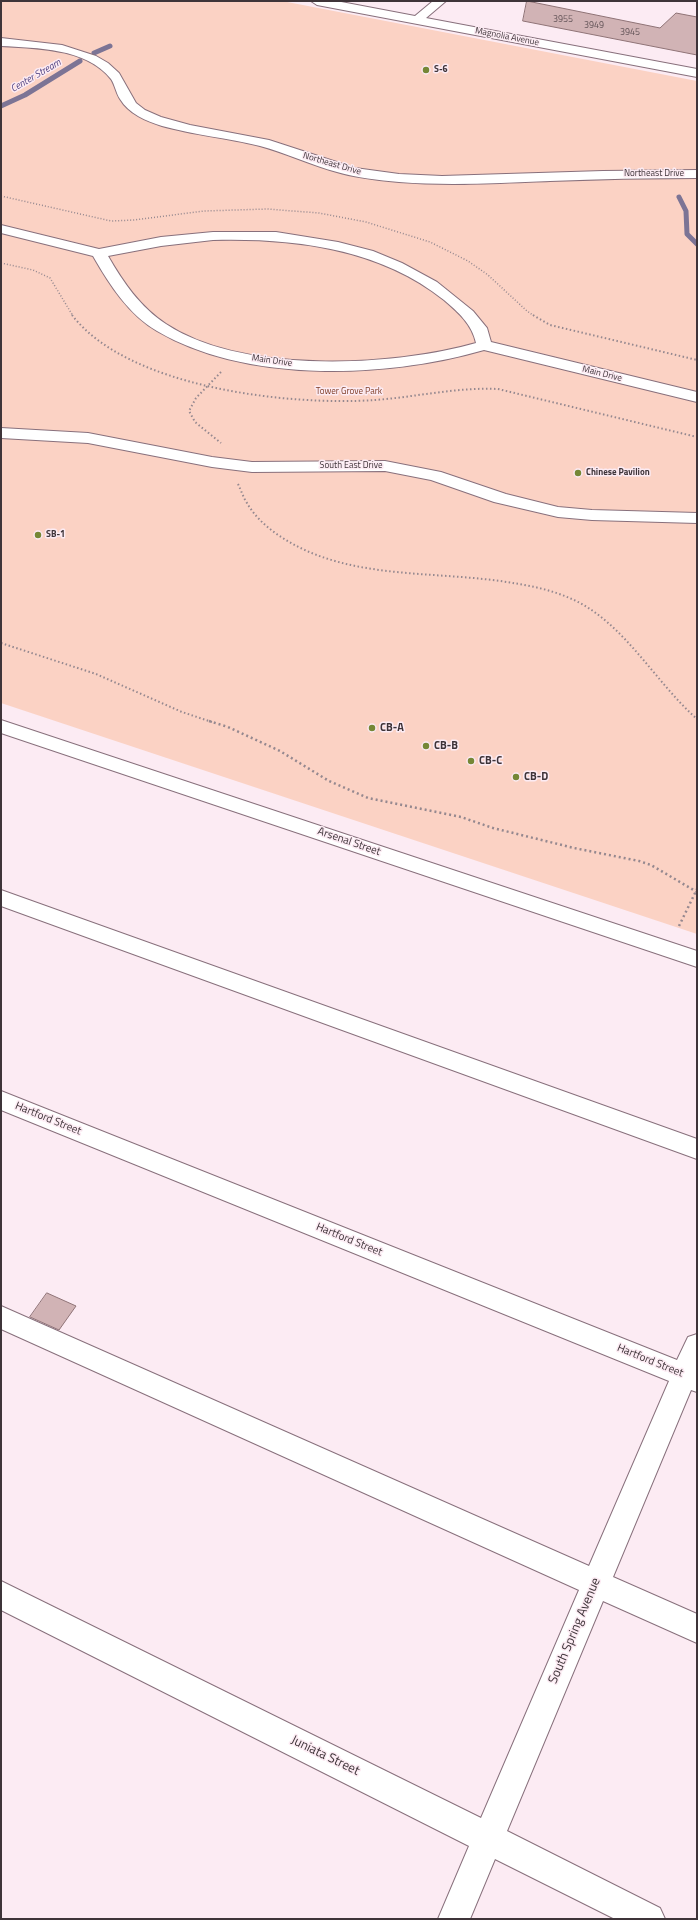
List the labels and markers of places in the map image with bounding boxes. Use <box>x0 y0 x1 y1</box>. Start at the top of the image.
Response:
marker: S-6 <box>421 65 431 75</box>
place label: S-6 <box>434 65 448 75</box>
marker: Chinese Pavilion <box>573 468 583 478</box>
place label: Chinese Pavilion <box>586 468 650 478</box>
marker: SB-1 <box>33 530 43 540</box>
place label: SB-1 <box>46 530 65 540</box>
place label: CB-A <box>380 721 404 735</box>
marker: CB-A <box>367 723 377 733</box>
place label: CB-B <box>434 739 458 753</box>
marker: CB-B <box>421 741 431 751</box>
place label: CB-C <box>479 754 502 768</box>
marker: CB-C <box>466 756 476 766</box>
place label: CB-D <box>524 770 548 784</box>
marker: CB-D <box>511 772 521 782</box>

